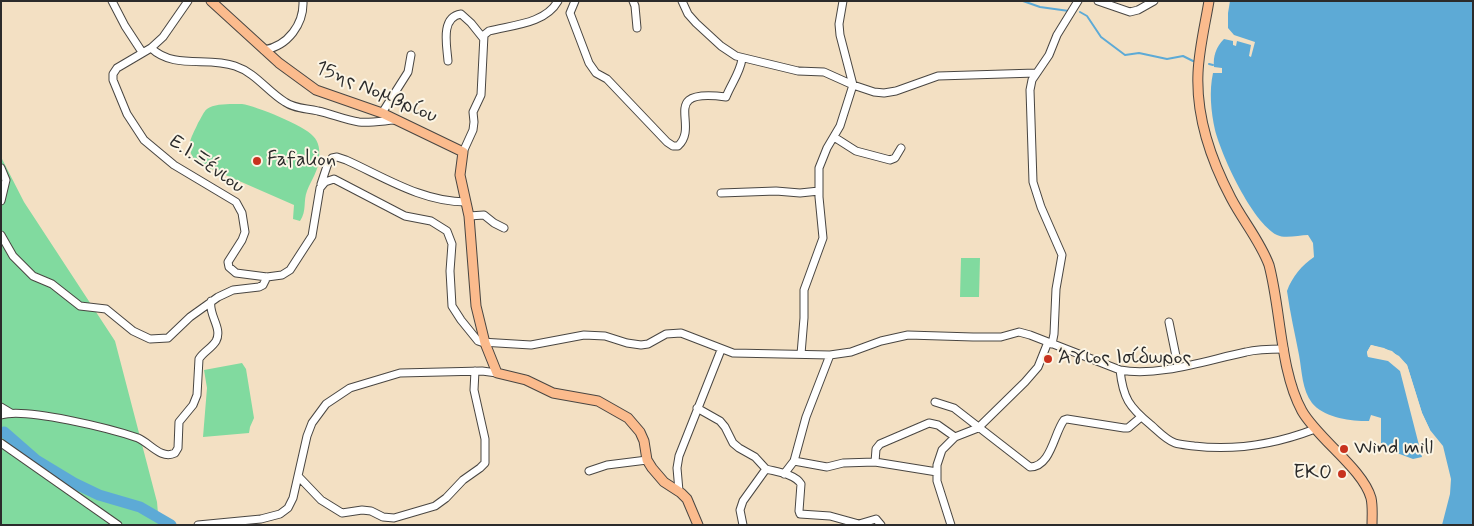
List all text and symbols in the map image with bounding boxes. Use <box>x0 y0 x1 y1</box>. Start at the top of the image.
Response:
street label: 15ης Νομβρίου <box>312 57 440 129</box>
street label: Ε.Ι.Ξένιου <box>164 131 248 199</box>
place label: Fafalion <box>267 149 336 173</box>
marker: Fafalion <box>251 155 263 167</box>
place label: Άγιος Ισίδωρος <box>1058 347 1191 371</box>
marker: Άγιος Ισίδωρος <box>1042 353 1054 365</box>
place label: Wind mill <box>1354 437 1433 461</box>
marker: Wind mill <box>1338 443 1350 455</box>
place label: EKO <box>1293 462 1332 486</box>
marker: EKO <box>1336 468 1348 480</box>

